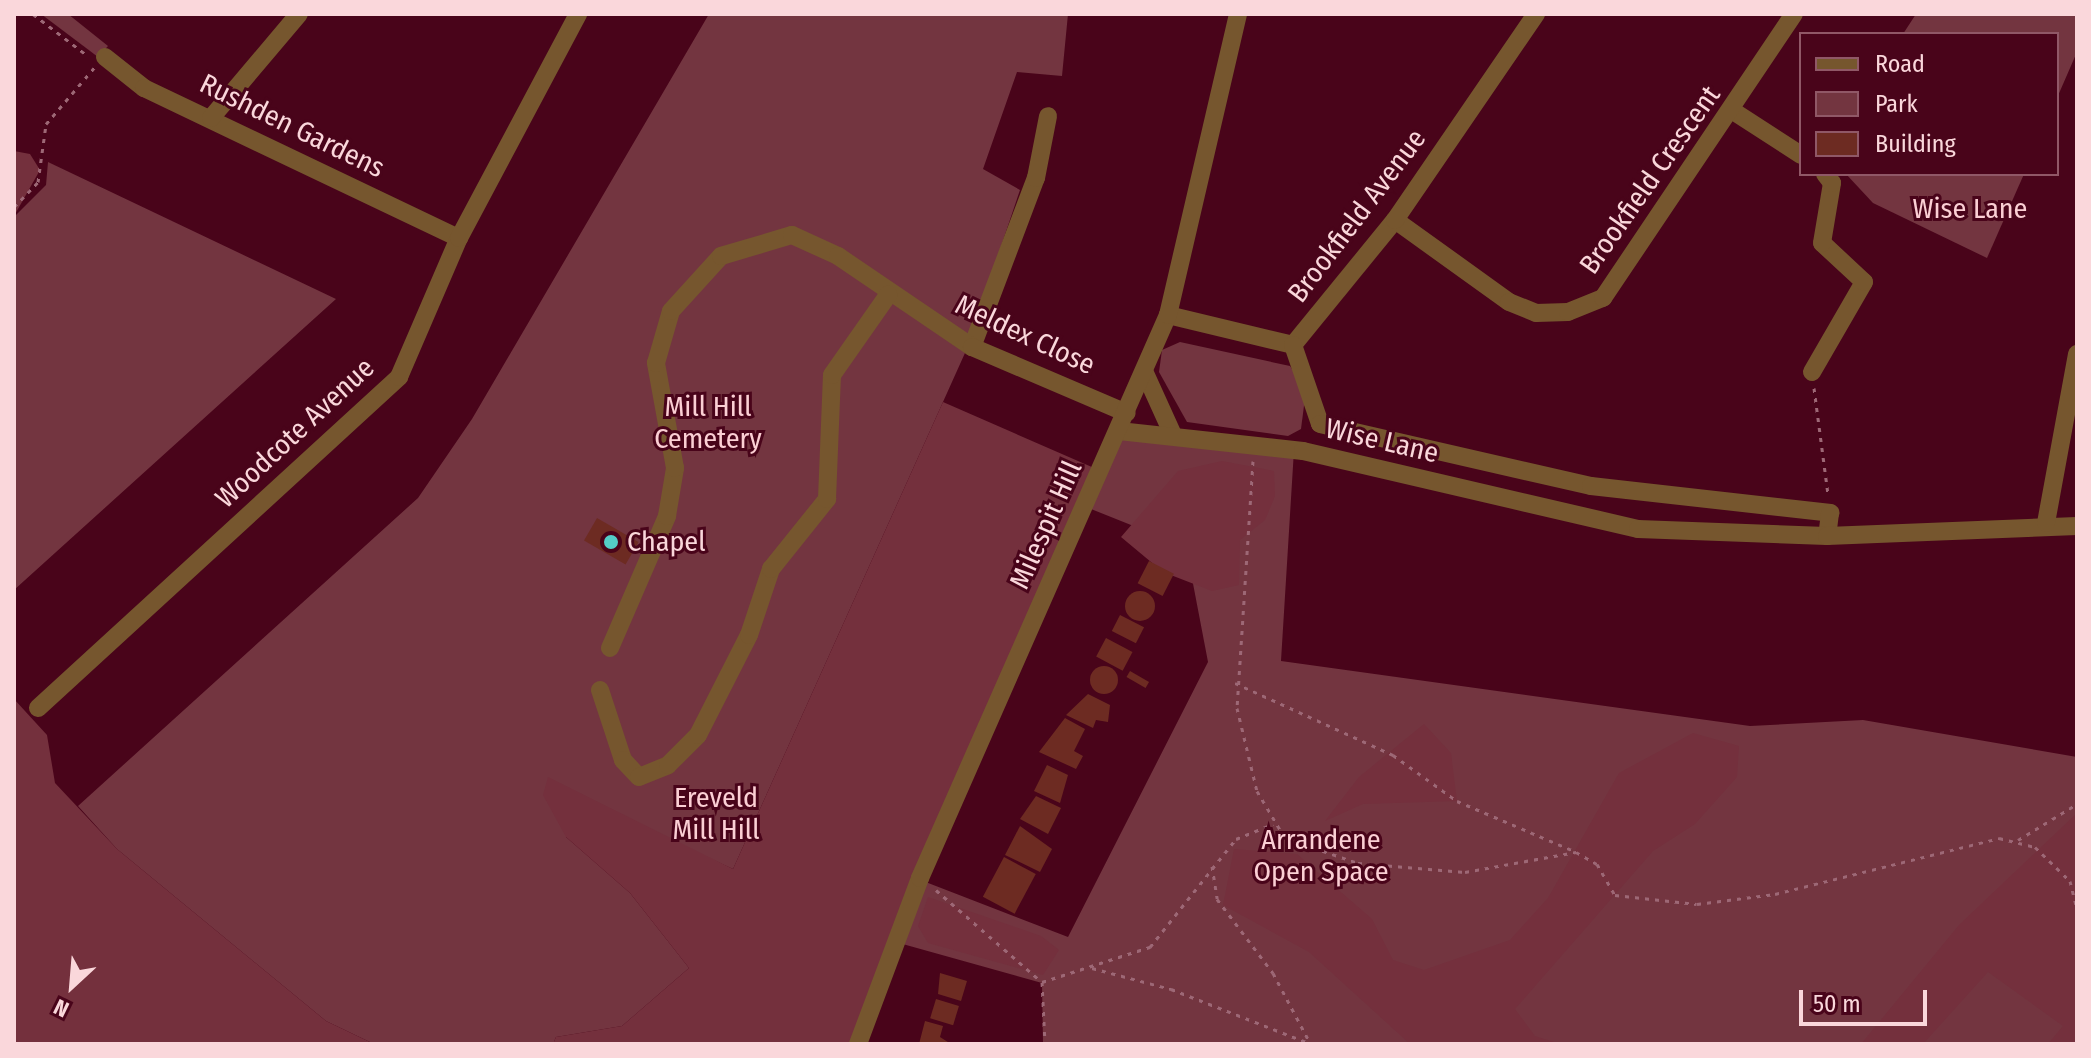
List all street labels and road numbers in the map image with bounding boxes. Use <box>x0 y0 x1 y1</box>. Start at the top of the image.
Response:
street label: Rushden Gardens <box>194 67 390 185</box>
street label: Brookfield Crescent <box>1573 79 1727 281</box>
street label: Brookfield Avenue <box>1281 123 1433 309</box>
street label: Meldex Close <box>950 288 1100 382</box>
street label: Woodcote Avenue <box>209 351 381 515</box>
street label: Wise Lane <box>1322 412 1442 470</box>
street label: Milespit Hill <box>1003 456 1089 594</box>

